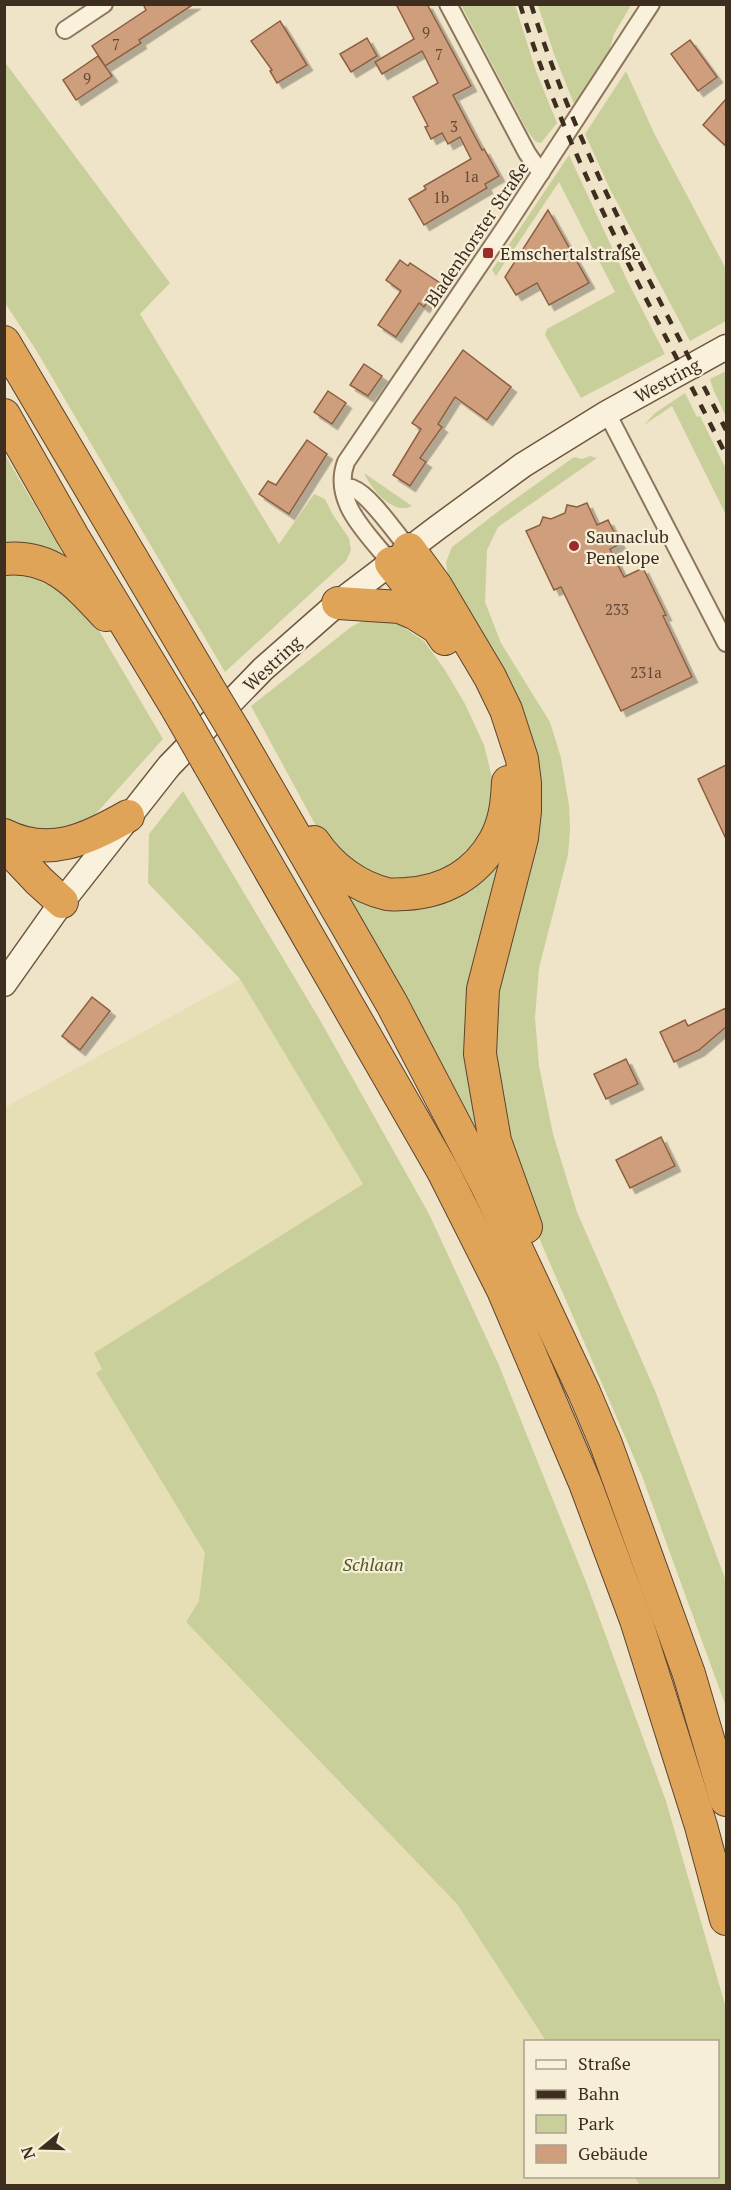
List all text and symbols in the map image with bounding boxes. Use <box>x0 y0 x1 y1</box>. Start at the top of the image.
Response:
house number: 9 <box>422 22 430 42</box>
house number: 7 <box>112 34 120 54</box>
house number: 7 <box>435 44 443 64</box>
house number: 9 <box>83 68 91 88</box>
house number: 3 <box>450 116 458 136</box>
street label: Bladenhorster Straße <box>418 157 534 311</box>
house number: 1a <box>463 166 479 186</box>
house number: 1b <box>433 187 449 207</box>
place label: Emschertalstraße <box>500 241 641 265</box>
marker: Emschertalstraße <box>481 246 495 260</box>
street label: Westring <box>630 352 705 408</box>
place label: Saunaclub Penelope <box>586 524 669 569</box>
marker: Saunaclub Penelope <box>567 539 581 553</box>
house number: 233 <box>605 599 629 619</box>
street label: Westring <box>238 629 307 696</box>
house number: 231a <box>630 662 662 682</box>
park label: Schlaan <box>342 1552 404 1576</box>
legend <box>524 2040 719 2178</box>
text: Straße <box>578 2051 631 2075</box>
text: Bahn <box>578 2081 620 2105</box>
text: Park <box>578 2111 615 2135</box>
north arrow <box>12 2118 72 2178</box>
text: Gebäude <box>578 2141 648 2165</box>
text: N <box>15 2144 40 2162</box>

